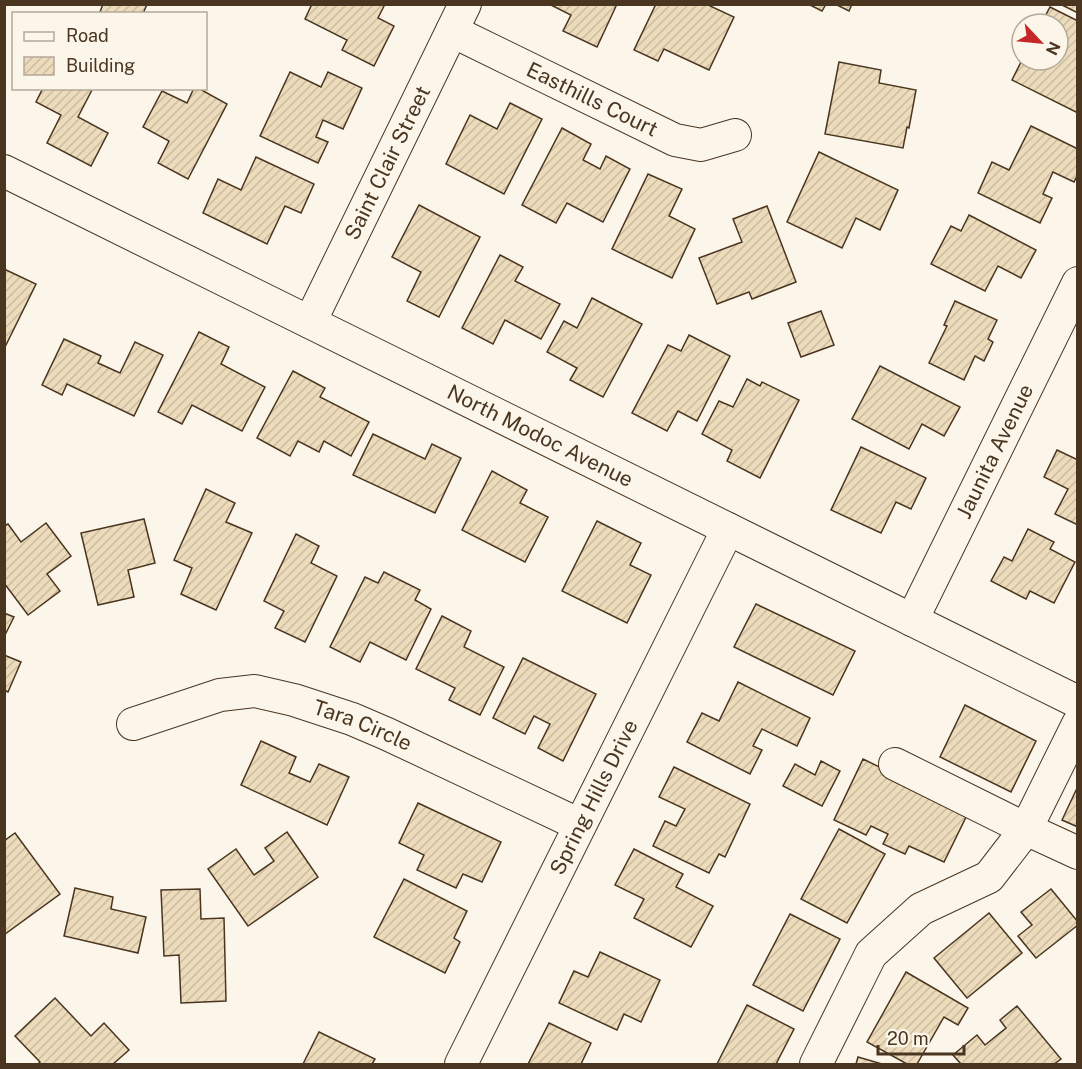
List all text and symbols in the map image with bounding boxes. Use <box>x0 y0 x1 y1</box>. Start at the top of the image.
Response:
legend <box>12 12 207 90</box>
north arrow <box>1010 12 1070 72</box>
text: Road <box>66 25 109 46</box>
text: N <box>1042 39 1064 58</box>
text: Building <box>66 55 135 76</box>
street label: Easthills Court <box>523 56 662 142</box>
street label: Saint Clair Street <box>339 82 435 244</box>
street label: North Modoc Avenue <box>443 379 637 492</box>
street label: Jaunita Avenue <box>951 380 1038 522</box>
street label: Tara Circle <box>310 694 416 756</box>
street label: Spring Hills Drive <box>544 716 643 879</box>
scale bar <box>878 1018 964 1056</box>
text: 20 m <box>887 1028 929 1049</box>

